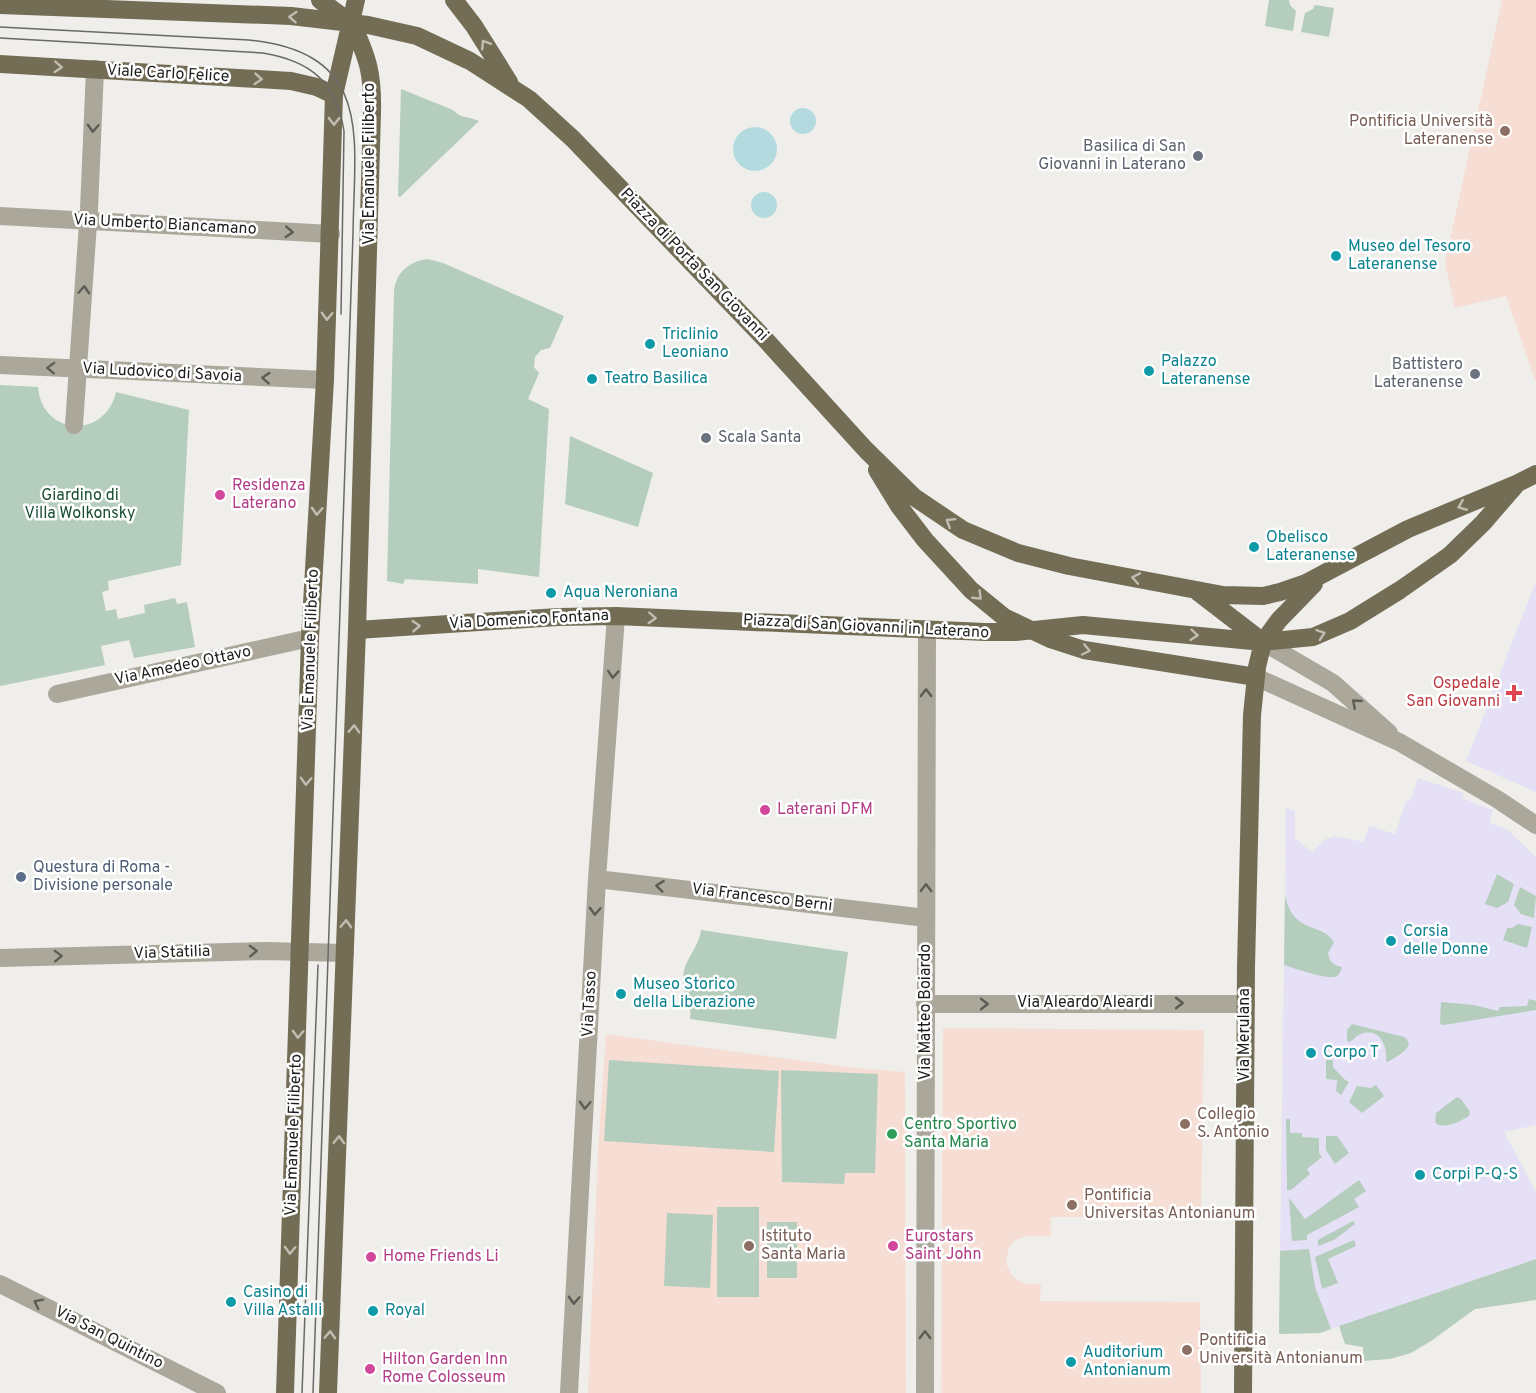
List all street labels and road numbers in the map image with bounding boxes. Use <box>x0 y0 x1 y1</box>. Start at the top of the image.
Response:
street label: Viale Carlo Felice <box>106 61 230 87</box>
street label: Via Emanuele Filiberto <box>360 83 380 245</box>
street label: Piazza di Porta San Giovanni <box>616 184 772 346</box>
street label: Via Umberto Biancamano <box>73 210 257 240</box>
street label: Via Ludovico di Savoia <box>82 359 242 387</box>
street label: Via Emanuele Filiberto <box>298 569 324 731</box>
street label: Via Domenico Fontana <box>449 606 609 634</box>
street label: Piazza di San Giovanni in Laterano <box>742 611 990 643</box>
street label: Via Amedeo Ottavo <box>113 642 253 690</box>
street label: Via Francesco Berni <box>691 879 833 917</box>
street label: Via Statilia <box>133 942 211 964</box>
street label: Via Matteo Boiardo <box>916 944 936 1080</box>
street label: Via Tasso <box>578 970 602 1038</box>
street label: Via Merulana <box>1235 988 1255 1082</box>
street label: Via Aleardo Aleardi <box>1017 993 1153 1013</box>
street label: Via Emanuele Filiberto <box>281 1054 307 1216</box>
street label: Via San Quintino <box>51 1302 167 1374</box>

